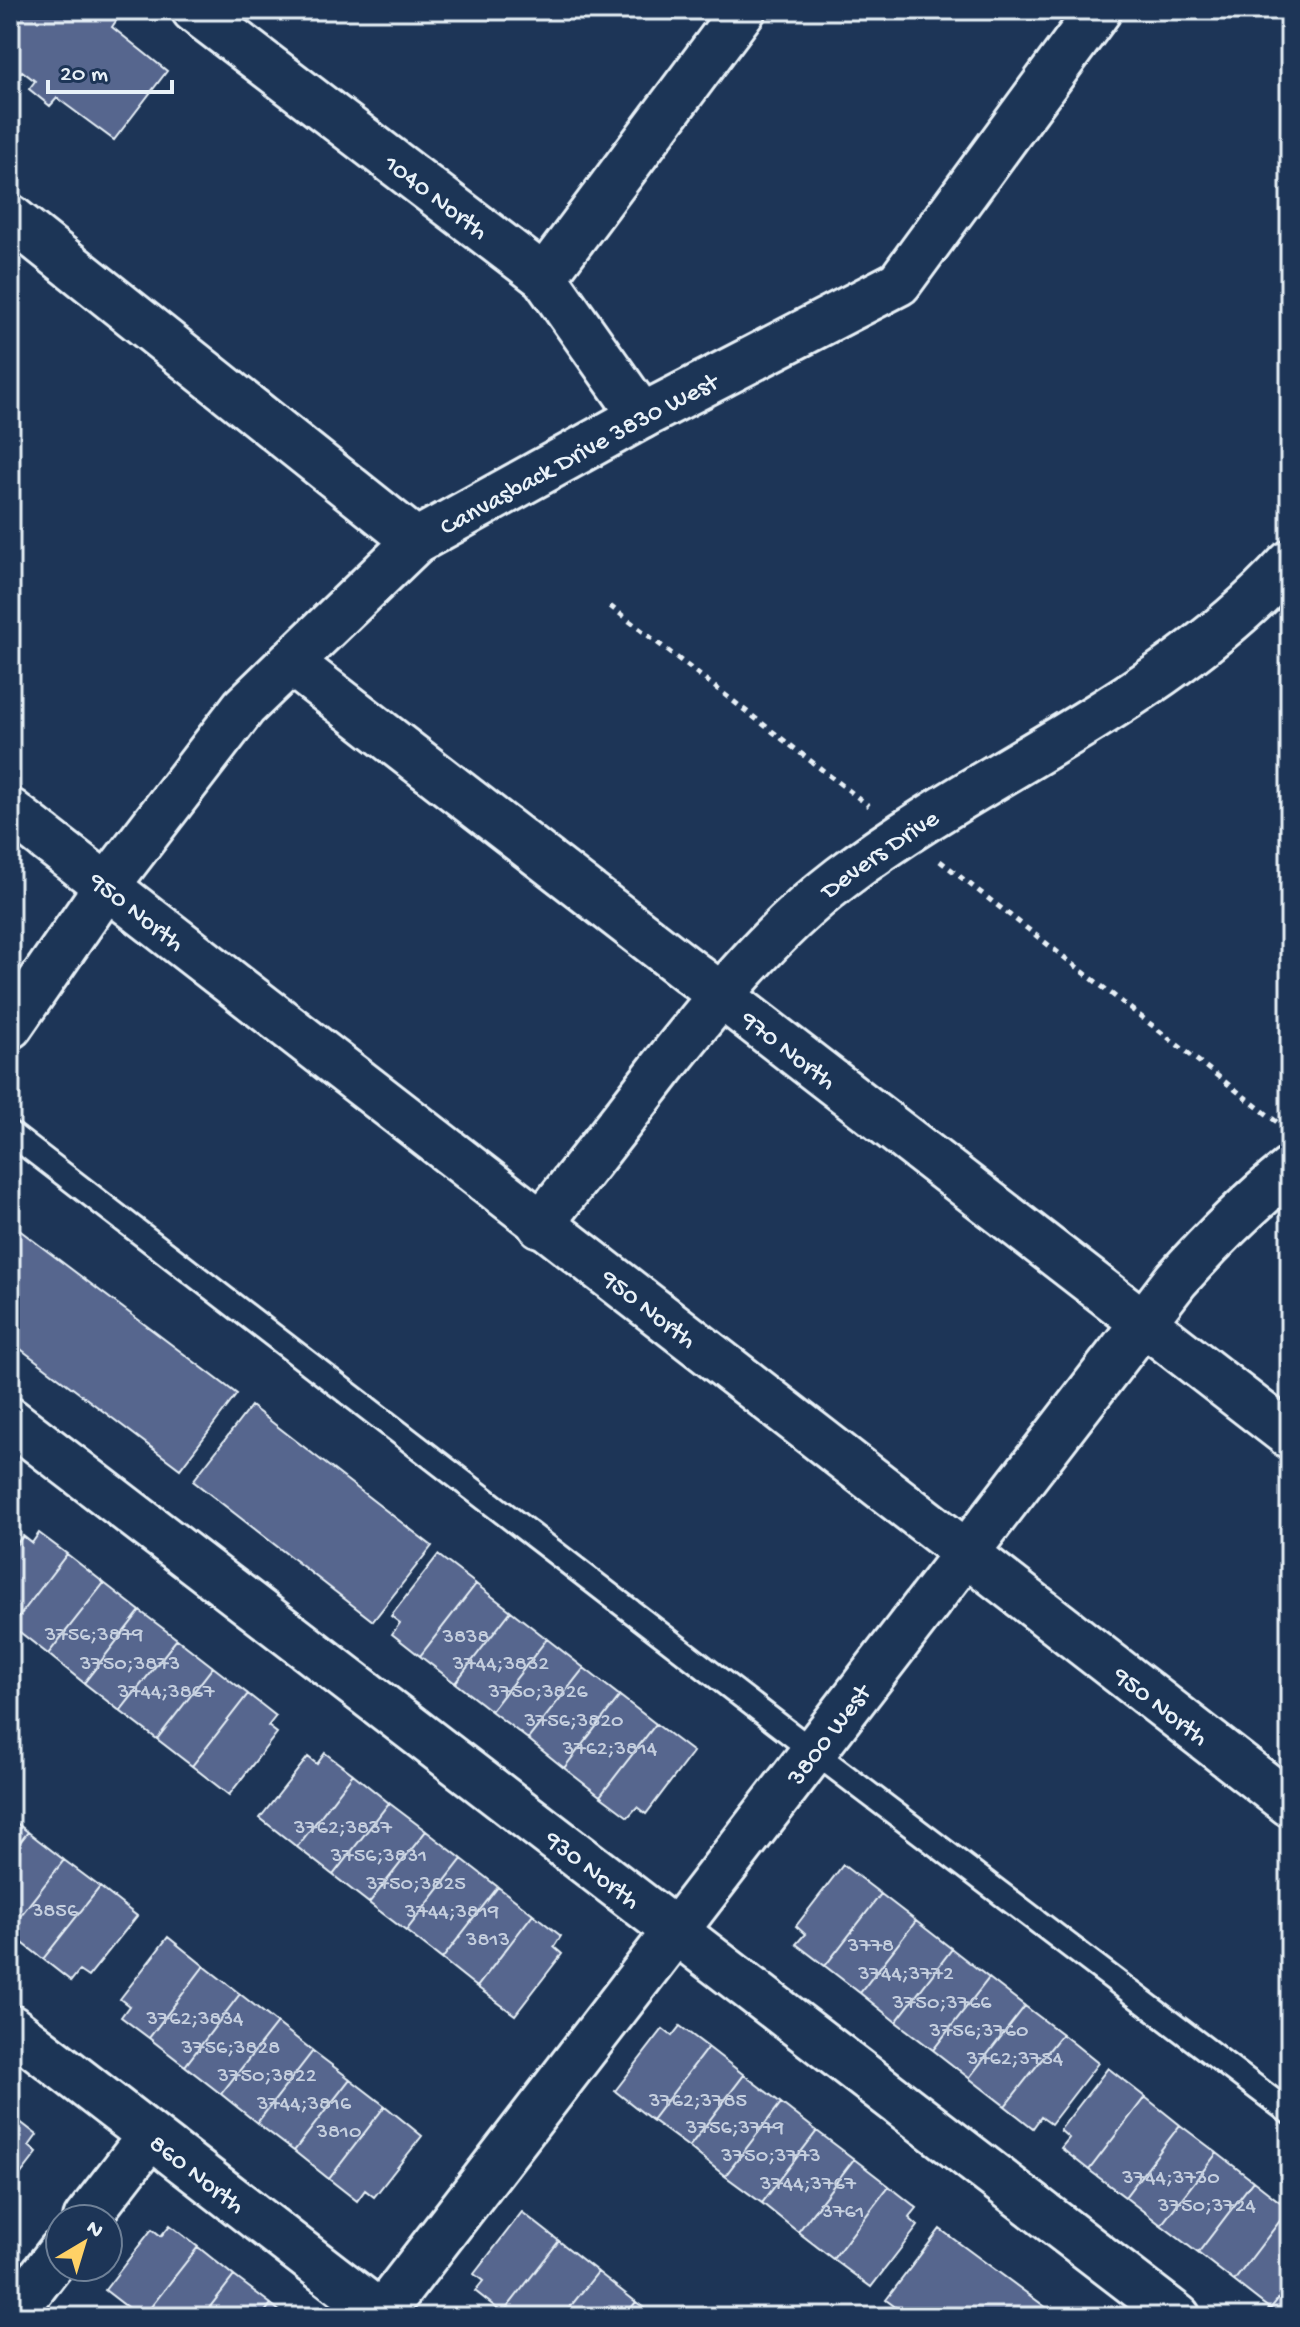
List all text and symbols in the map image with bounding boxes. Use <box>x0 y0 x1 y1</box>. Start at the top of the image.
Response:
scale bar <box>48 44 172 94</box>
text: 20 m <box>60 61 108 90</box>
street label: 1040 North <box>376 149 493 249</box>
street label: Canvasback Drive 3830 West <box>436 367 726 545</box>
street label: Devers Drive <box>814 804 946 909</box>
street label: 950 North <box>81 867 189 960</box>
street label: 970 North <box>733 1005 841 1099</box>
street label: 950 North <box>593 1264 701 1358</box>
house number: 3756;3879 <box>44 1623 143 1649</box>
house number: 3838 <box>442 1625 489 1651</box>
house number: 3750;3873 <box>79 1652 180 1678</box>
house number: 3744;3832 <box>452 1652 549 1678</box>
street label: 950 North <box>1105 1661 1213 1755</box>
street label: 3800 West <box>782 1678 881 1794</box>
house number: 3744;3867 <box>117 1680 215 1706</box>
house number: 3750;3826 <box>487 1680 588 1706</box>
house number: 3756;3820 <box>523 1709 624 1735</box>
house number: 3762;3814 <box>562 1737 658 1763</box>
house number: 3762;3837 <box>293 1816 393 1842</box>
street label: 930 North <box>536 1825 645 1918</box>
house number: 3756;3831 <box>330 1844 427 1870</box>
house number: 3750;3825 <box>365 1872 466 1898</box>
house number: 3856 <box>31 1899 79 1925</box>
house number: 3744;3819 <box>404 1900 499 1926</box>
house number: 3813 <box>465 1928 510 1954</box>
house number: 3778 <box>847 1934 894 1960</box>
house number: 3744;3772 <box>857 1962 954 1988</box>
house number: 3750;3766 <box>892 1991 992 2017</box>
house number: 3762;3834 <box>145 2007 244 2033</box>
house number: 3756;3760 <box>929 2019 1029 2045</box>
house number: 3756;3828 <box>181 2036 280 2062</box>
house number: 3762;3754 <box>966 2047 1064 2073</box>
house number: 3750;3822 <box>217 2064 317 2090</box>
house number: 3762;3785 <box>648 2089 747 2115</box>
house number: 3744;3816 <box>256 2092 352 2118</box>
house number: 3756;3779 <box>685 2116 784 2142</box>
house number: 3810 <box>316 2120 361 2146</box>
street label: 860 North <box>141 2129 250 2223</box>
house number: 3750;3773 <box>720 2144 821 2170</box>
house number: 3744;3730 <box>1121 2166 1220 2192</box>
house number: 3744;3767 <box>759 2172 857 2198</box>
house number: 3750;3724 <box>1157 2194 1257 2220</box>
house number: 3761 <box>821 2200 864 2226</box>
north arrow <box>44 2203 124 2283</box>
text: N <box>80 2216 108 2245</box>

